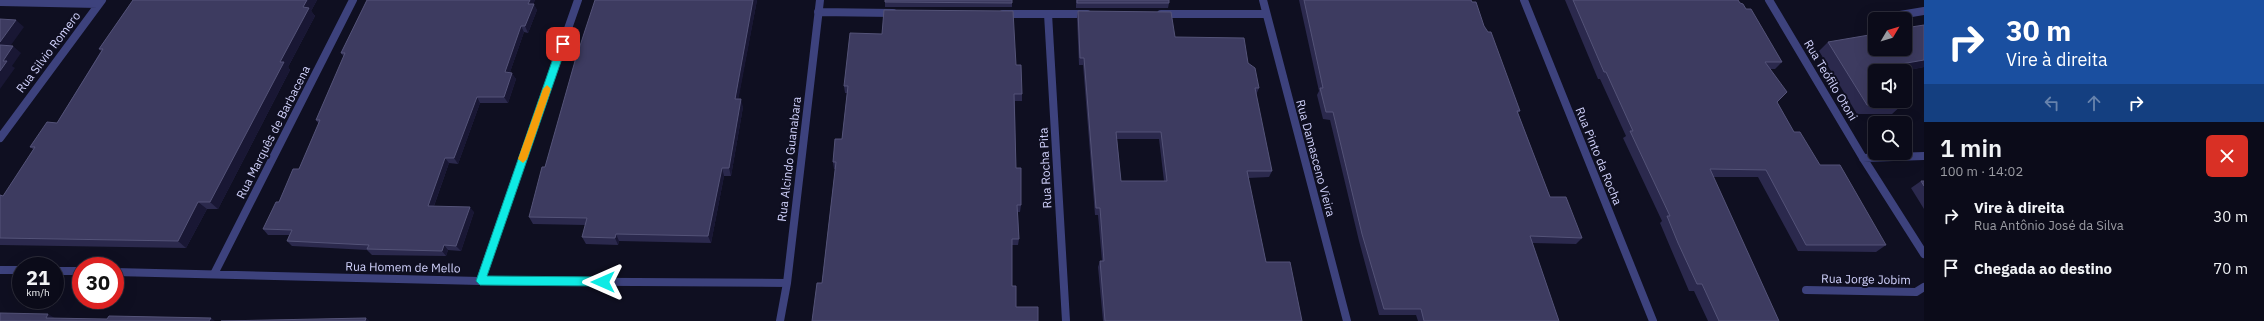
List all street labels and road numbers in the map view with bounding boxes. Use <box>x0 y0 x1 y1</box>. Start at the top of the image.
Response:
street label: Rua Silvio Romero <box>13 8 84 96</box>
street label: Rua Teófilo Otoni <box>1801 37 1861 123</box>
street label: Rua Marquês de Barbacena <box>233 62 313 201</box>
street label: Rua Alcindo Guanabara <box>774 95 804 222</box>
street label: Rua Damasceno Vieira <box>1293 98 1339 219</box>
street label: Rua Pinto da Rocha <box>1573 105 1626 208</box>
street label: Rua Rocha Pita <box>1035 127 1055 209</box>
street label: Rua Homem de Mello <box>345 258 461 276</box>
street label: Rua Jorge Jobim <box>1821 271 1911 287</box>

